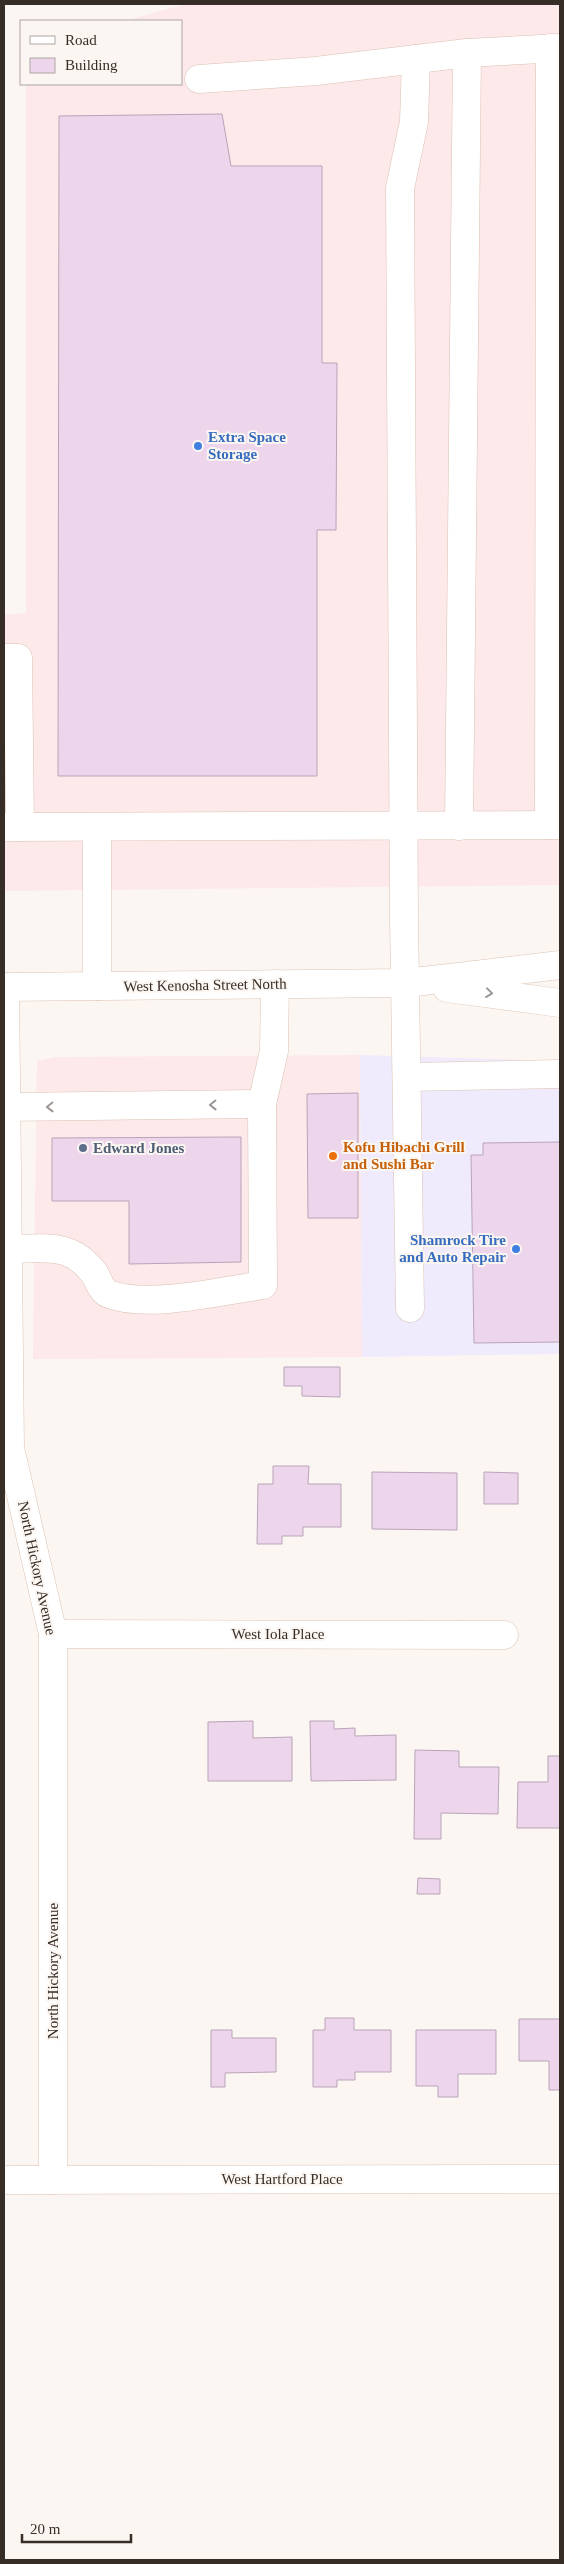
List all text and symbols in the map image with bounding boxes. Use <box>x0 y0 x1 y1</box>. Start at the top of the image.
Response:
legend <box>20 20 182 85</box>
text: Road <box>65 32 97 48</box>
text: Building <box>65 57 118 73</box>
place label: Extra Space Storage <box>208 429 286 462</box>
marker: Extra Space Storage <box>192 440 204 452</box>
street label: West Kenosha Street North <box>123 976 287 994</box>
one-way arrow <box>484 988 493 998</box>
one-way arrow <box>209 1100 216 1110</box>
one-way arrow <box>46 1101 54 1112</box>
place label: Kofu Hibachi Grill and Sushi Bar <box>343 1139 465 1172</box>
place label: Edward Jones <box>93 1140 184 1156</box>
marker: Edward Jones <box>77 1142 89 1154</box>
marker: Kofu Hibachi Grill and Sushi Bar <box>327 1150 339 1162</box>
place label: Shamrock Tire and Auto Repair <box>399 1232 506 1265</box>
marker: Shamrock Tire and Auto Repair <box>510 1243 522 1255</box>
street label: North Hickory Avenue <box>15 1500 59 1637</box>
street label: West Iola Place <box>232 1626 325 1642</box>
street label: North Hickory Avenue <box>45 1902 61 2039</box>
street label: West Hartford Place <box>221 2171 343 2187</box>
scale bar <box>22 2512 131 2544</box>
text: 20 m <box>30 2521 61 2537</box>

